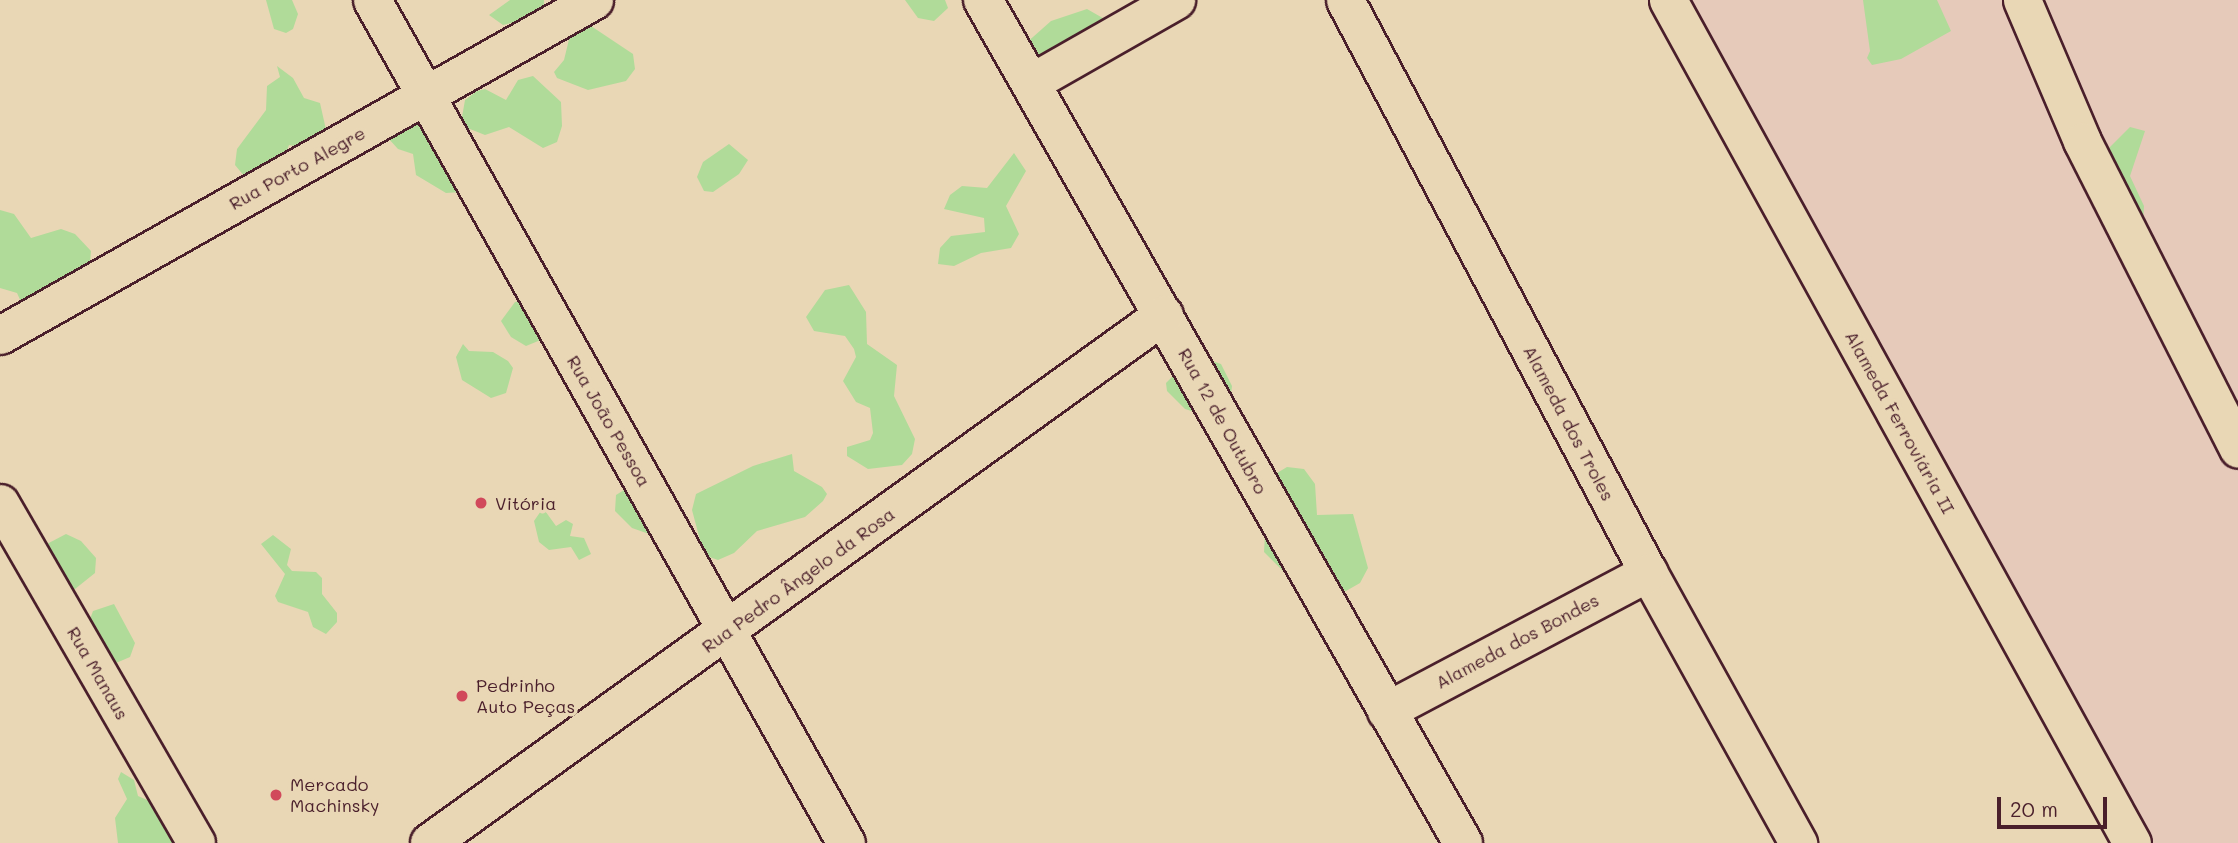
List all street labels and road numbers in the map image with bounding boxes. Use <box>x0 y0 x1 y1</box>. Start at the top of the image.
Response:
street label: Rua Porto Alegre <box>225 122 369 214</box>
street label: Alameda Ferroviária II <box>1841 327 1959 517</box>
street label: Alameda dos Troles <box>1519 342 1619 504</box>
street label: Rua 12 de Outubro <box>1174 344 1272 498</box>
street label: Rua João Pessoa <box>563 351 655 491</box>
street label: Rua Pedro Ângelo da Rosa <box>697 503 899 657</box>
street label: Alameda dos Bondes <box>1432 589 1602 693</box>
street label: Rua Manaus <box>63 623 133 723</box>

